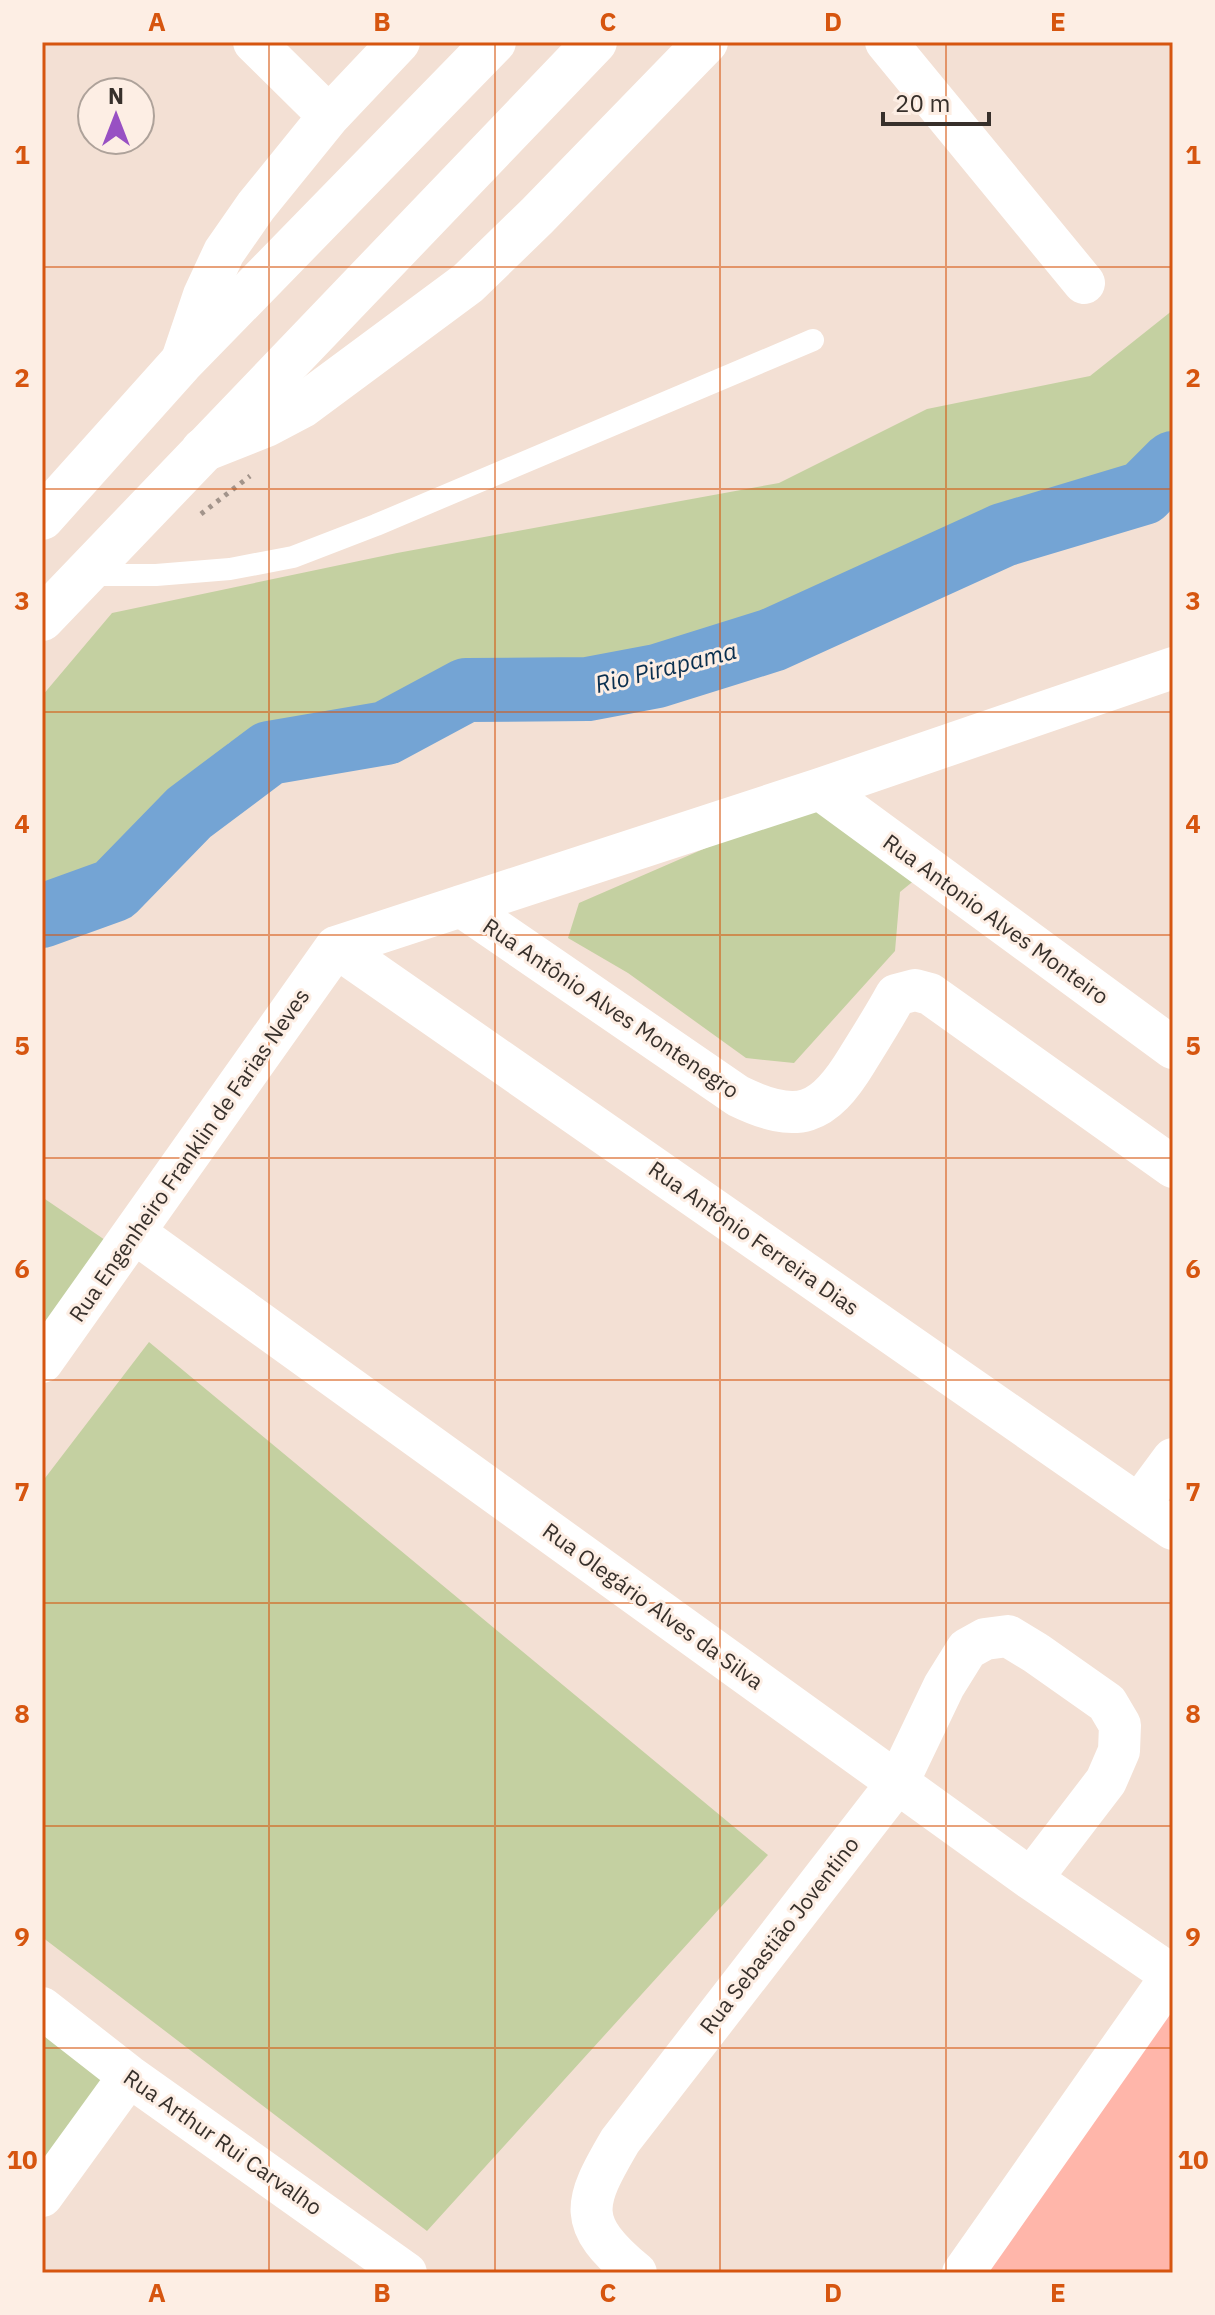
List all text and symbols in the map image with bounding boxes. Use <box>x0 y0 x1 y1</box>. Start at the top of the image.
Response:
text: A <box>148 4 166 38</box>
text: B <box>373 4 391 38</box>
text: C <box>600 4 617 38</box>
text: D <box>824 4 842 38</box>
text: E <box>1050 4 1066 38</box>
north arrow <box>76 76 156 156</box>
scale bar <box>883 76 989 126</box>
text: N <box>108 81 124 110</box>
text: 20 m <box>895 87 950 119</box>
text: 1 <box>14 137 30 171</box>
text: 1 <box>1185 137 1201 171</box>
text: 2 <box>14 360 30 394</box>
text: 2 <box>1185 360 1201 394</box>
text: 3 <box>14 583 30 617</box>
text: 3 <box>1185 583 1201 617</box>
water label: Rio Pirapama <box>591 634 740 700</box>
text: 4 <box>14 806 30 840</box>
text: 4 <box>1185 806 1201 840</box>
street label: Rua Antonio Alves Monteiro <box>878 827 1115 1010</box>
street label: Rua Antônio Alves Montenegro <box>478 911 745 1104</box>
street label: Rua Engenheiro Franklin de Farias Neves <box>62 982 315 1327</box>
text: 5 <box>14 1028 30 1062</box>
text: 5 <box>1185 1028 1201 1062</box>
street label: Rua Antônio Ferreira Dias <box>643 1154 865 1321</box>
text: 6 <box>14 1251 30 1285</box>
text: 6 <box>1185 1251 1201 1285</box>
text: 7 <box>14 1474 30 1508</box>
text: 7 <box>1185 1474 1201 1508</box>
street label: Rua Olegário Alves da Silva <box>537 1516 770 1696</box>
text: 8 <box>14 1696 30 1730</box>
text: 8 <box>1185 1696 1201 1730</box>
street label: Rua Sebastião Joventino <box>693 1830 865 2039</box>
text: 9 <box>14 1919 30 1953</box>
text: 9 <box>1185 1919 1201 1953</box>
street label: Rua Arthur Rui Carvalho <box>118 2062 328 2221</box>
text: 10 <box>6 2142 38 2176</box>
text: 10 <box>1177 2142 1209 2176</box>
text: A <box>148 2275 166 2309</box>
text: B <box>373 2275 391 2309</box>
text: C <box>600 2275 617 2309</box>
text: D <box>824 2275 842 2309</box>
text: E <box>1050 2275 1066 2309</box>

